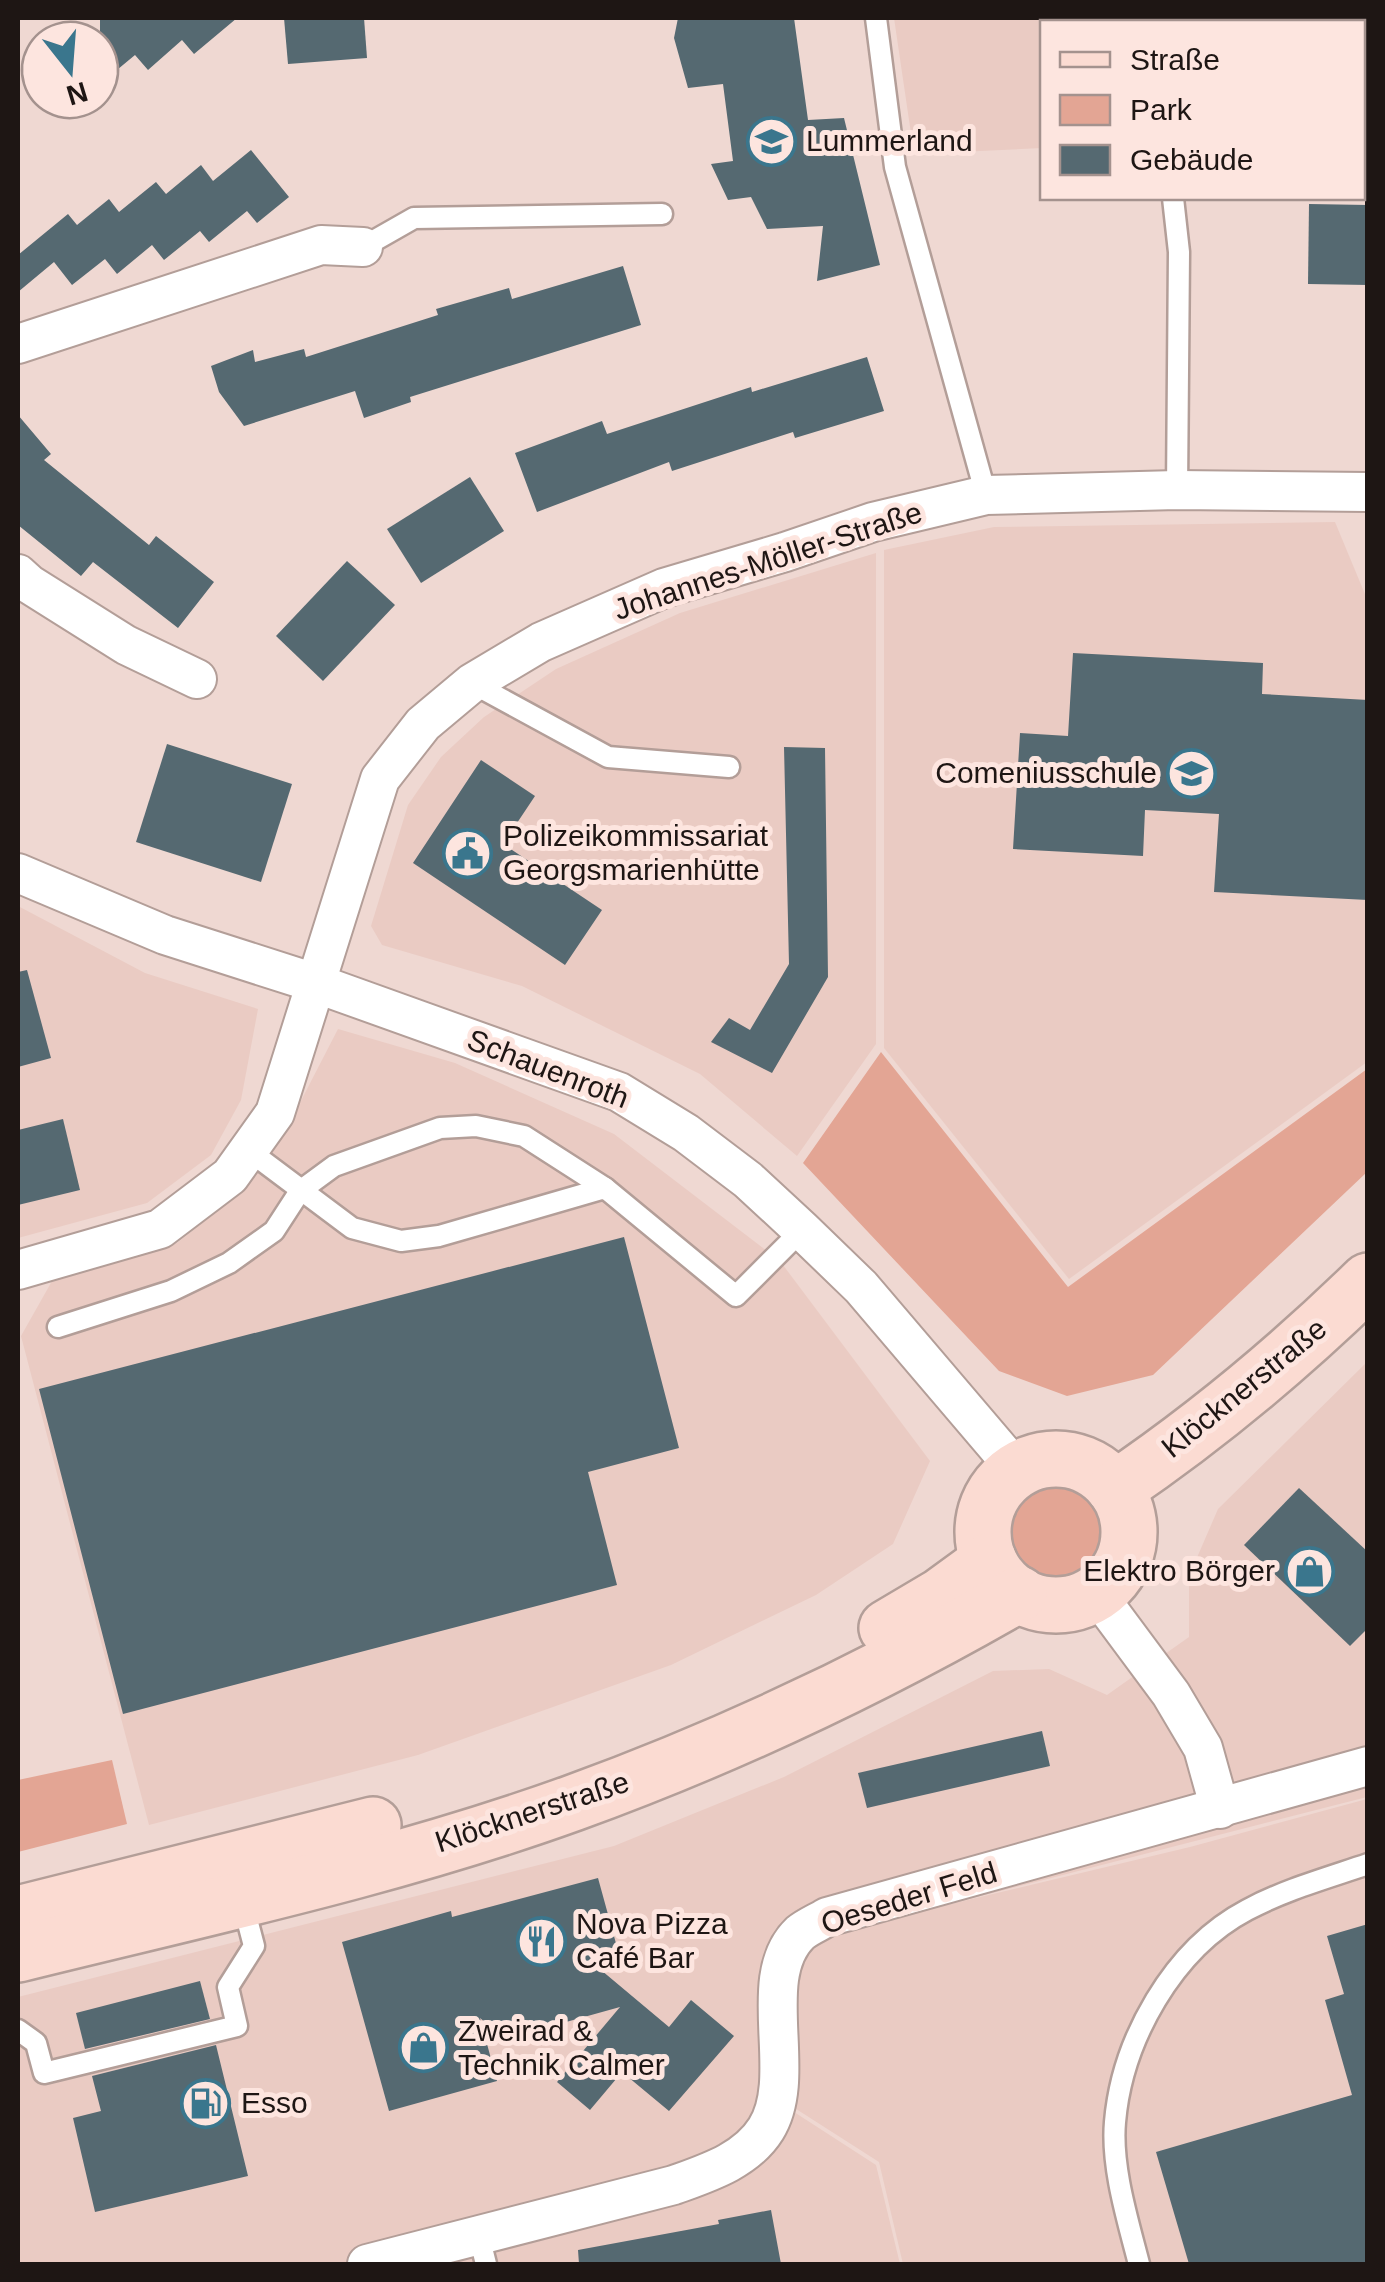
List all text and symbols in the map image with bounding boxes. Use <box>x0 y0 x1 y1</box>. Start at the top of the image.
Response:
north arrow <box>20 20 120 120</box>
legend <box>1040 20 1365 200</box>
text: Straße <box>1130 43 1220 76</box>
text: N <box>63 76 91 111</box>
text: Park <box>1130 93 1193 126</box>
school or university icon: Lummerland <box>745 115 797 167</box>
place label: Lummerland <box>806 124 973 157</box>
text: Gebäude <box>1130 143 1253 176</box>
street label: Johannes-Möller-Straße <box>610 495 926 626</box>
school or university icon: Comeniusschule <box>1166 747 1218 799</box>
place label: Comeniusschule <box>935 756 1157 789</box>
place label: Polizeikommissariat Georgsmarienhütte <box>503 819 769 886</box>
public building icon: Polizeikommissariat Georgsmarienhütte <box>442 827 494 879</box>
street label: Schauenroth <box>463 1023 634 1114</box>
street label: Klöcknerstraße <box>1155 1311 1332 1464</box>
shop icon: Elektro Börger <box>1284 1545 1336 1597</box>
place label: Elektro Börger <box>1083 1554 1275 1587</box>
street label: Klöcknerstraße <box>431 1765 633 1858</box>
street label: Oeseder Feld <box>817 1855 1001 1940</box>
place label: Nova Pizza Café Bar <box>576 1907 728 1974</box>
restaurant icon: Nova Pizza Café Bar <box>515 1915 567 1967</box>
place label: Zweirad & Technik Calmer <box>458 2014 665 2081</box>
shop icon: Zweirad & Technik Calmer <box>397 2022 449 2074</box>
fuel station icon: Esso <box>180 2077 232 2129</box>
place label: Esso <box>241 2086 308 2119</box>

